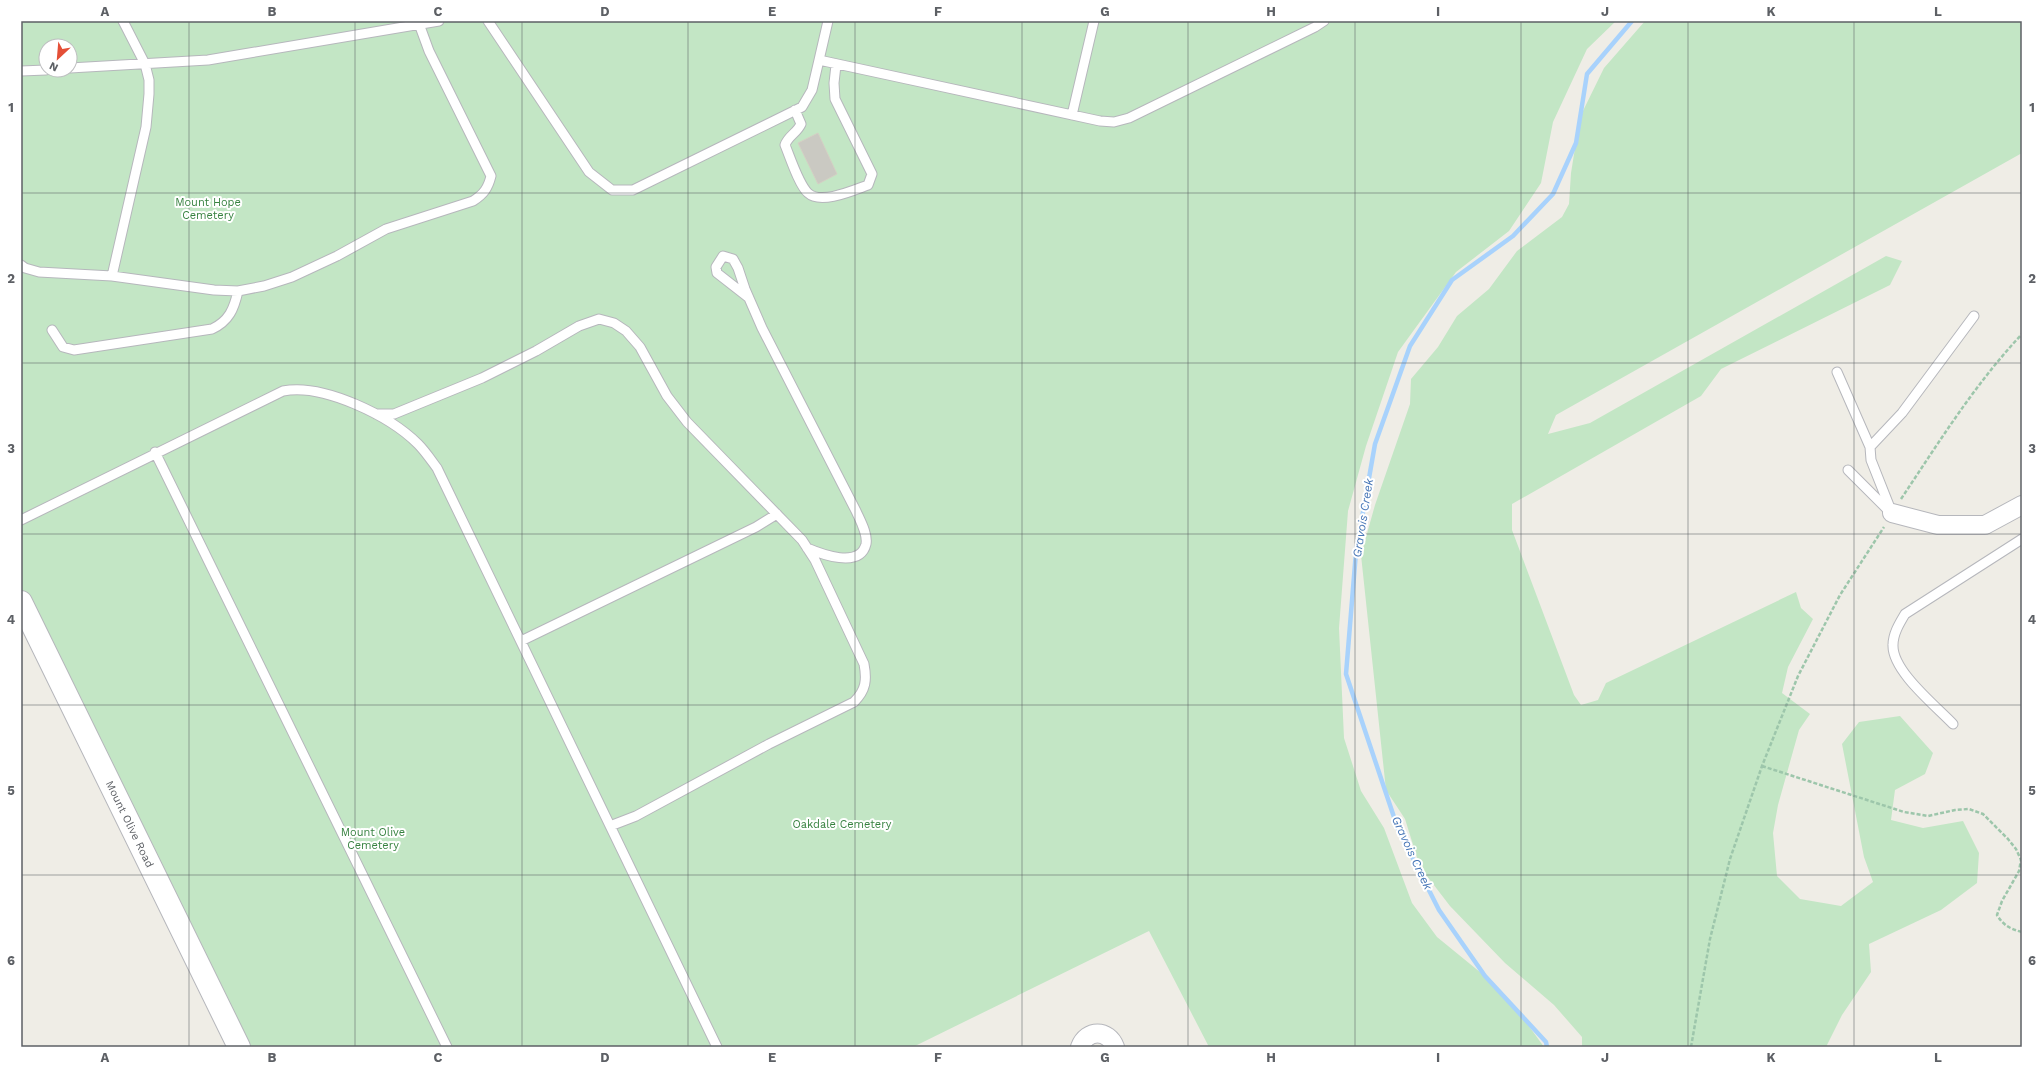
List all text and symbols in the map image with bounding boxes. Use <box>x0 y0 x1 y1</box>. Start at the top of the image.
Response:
text: A <box>101 4 110 19</box>
text: B <box>268 4 277 19</box>
text: C <box>434 4 443 19</box>
text: D <box>600 4 610 19</box>
text: E <box>768 4 776 19</box>
text: F <box>934 4 942 19</box>
text: G <box>1100 4 1110 19</box>
text: H <box>1266 4 1276 19</box>
text: I <box>1436 4 1440 19</box>
text: J <box>1601 4 1609 19</box>
text: K <box>1766 4 1776 19</box>
text: L <box>1934 4 1942 19</box>
north arrow <box>38 38 78 78</box>
text: N <box>47 59 60 74</box>
text: 1 <box>8 100 14 115</box>
text: 1 <box>2029 100 2035 115</box>
park label: Mount Hope Cemetery <box>175 196 241 222</box>
text: 2 <box>7 271 15 286</box>
text: 2 <box>2028 271 2036 286</box>
text: 3 <box>7 441 15 456</box>
text: 3 <box>2028 441 2036 456</box>
water label: Gravois Creek <box>1350 477 1376 558</box>
text: 4 <box>7 612 16 627</box>
text: 4 <box>2028 612 2037 627</box>
street label: Mount Olive Road <box>103 779 156 870</box>
text: 5 <box>7 783 15 798</box>
text: 5 <box>2028 783 2036 798</box>
water label: Gravois Creek <box>1389 814 1435 892</box>
park label: Oakdale Cemetery <box>793 818 892 831</box>
park label: Mount Olive Cemetery <box>341 826 405 852</box>
text: 6 <box>7 953 15 968</box>
text: 6 <box>2028 953 2036 968</box>
text: A <box>101 1050 110 1065</box>
text: B <box>268 1050 277 1065</box>
text: C <box>434 1050 443 1065</box>
text: D <box>600 1050 610 1065</box>
text: E <box>768 1050 776 1065</box>
text: F <box>934 1050 942 1065</box>
text: G <box>1100 1050 1110 1065</box>
text: H <box>1266 1050 1276 1065</box>
text: I <box>1436 1050 1440 1065</box>
text: J <box>1601 1050 1609 1065</box>
text: K <box>1766 1050 1776 1065</box>
text: L <box>1934 1050 1942 1065</box>

